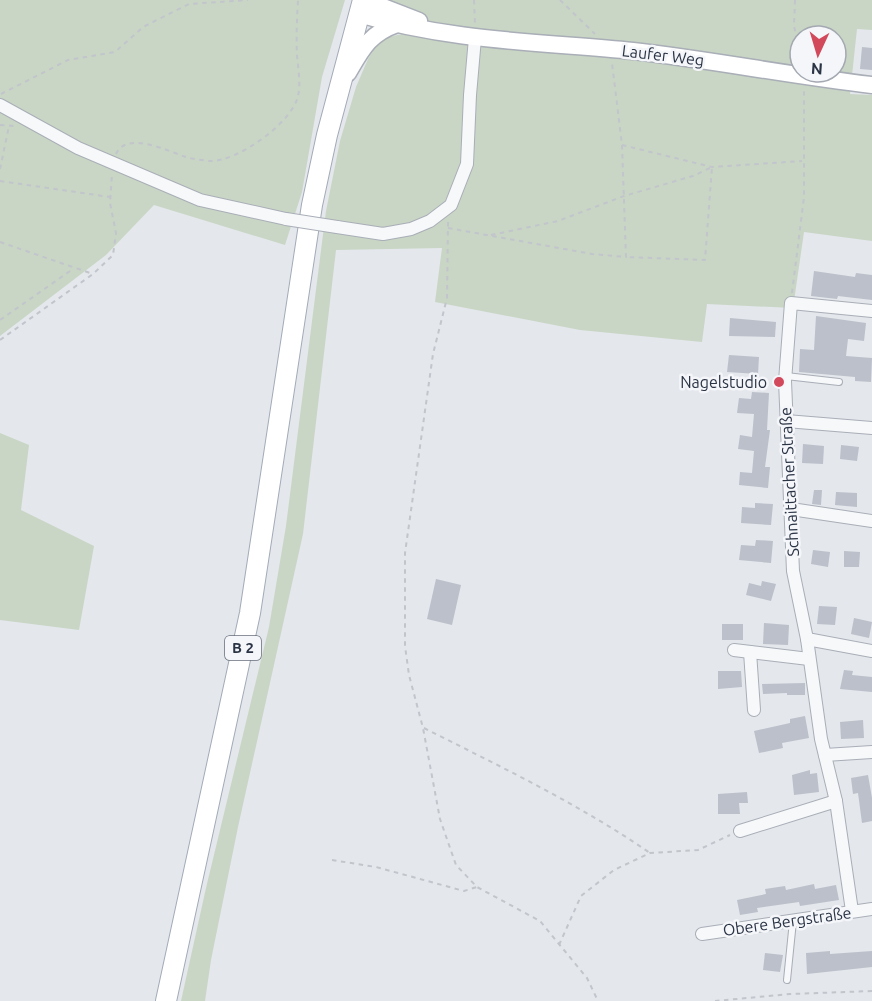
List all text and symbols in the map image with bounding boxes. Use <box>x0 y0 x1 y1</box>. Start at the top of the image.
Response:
north arrow <box>788 24 848 84</box>
street label: Laufer Weg <box>621 41 705 69</box>
text: N <box>810 60 824 78</box>
place label: Nagelstudio <box>680 373 767 391</box>
marker: Nagelstudio <box>772 375 786 389</box>
street label: Schnaittacher Straße <box>776 407 802 557</box>
road number: B 2 <box>225 636 261 660</box>
street label: Obere Bergstraße <box>722 903 852 939</box>

